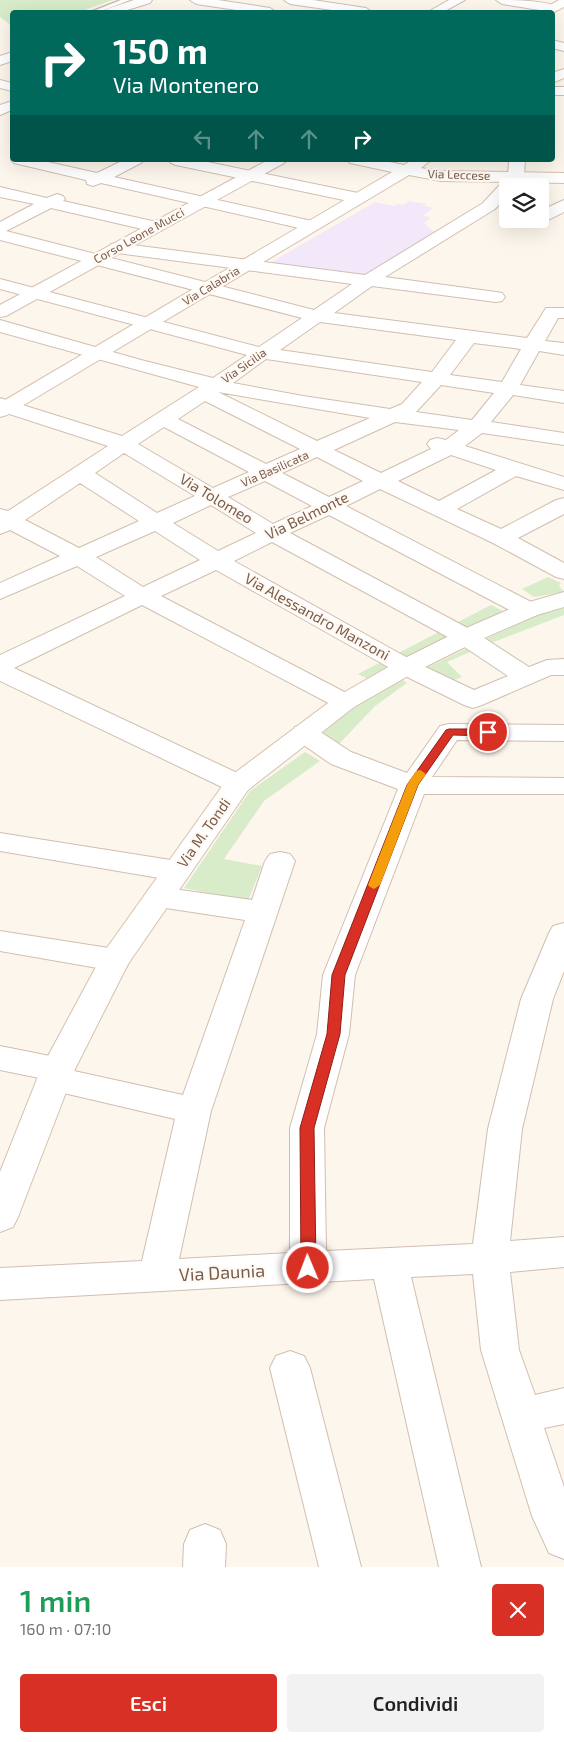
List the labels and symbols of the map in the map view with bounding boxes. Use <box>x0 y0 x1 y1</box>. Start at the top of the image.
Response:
street label: Via Leccese <box>427 166 491 182</box>
street label: Corso Leone Mucci <box>91 204 186 266</box>
street label: Via Calabria <box>179 263 242 308</box>
street label: Via Sicilia <box>218 345 268 386</box>
street label: Via Basilicata <box>238 447 311 489</box>
street label: Via Tolomeo <box>177 469 256 527</box>
street label: Via Belmonte <box>262 487 351 543</box>
street label: Via Alessandro Manzoni <box>242 569 393 664</box>
pin <box>467 711 509 753</box>
street label: Via M. Tondi <box>173 794 234 871</box>
position arrow <box>281 1241 333 1293</box>
street label: Via Daunia <box>178 1259 266 1285</box>

